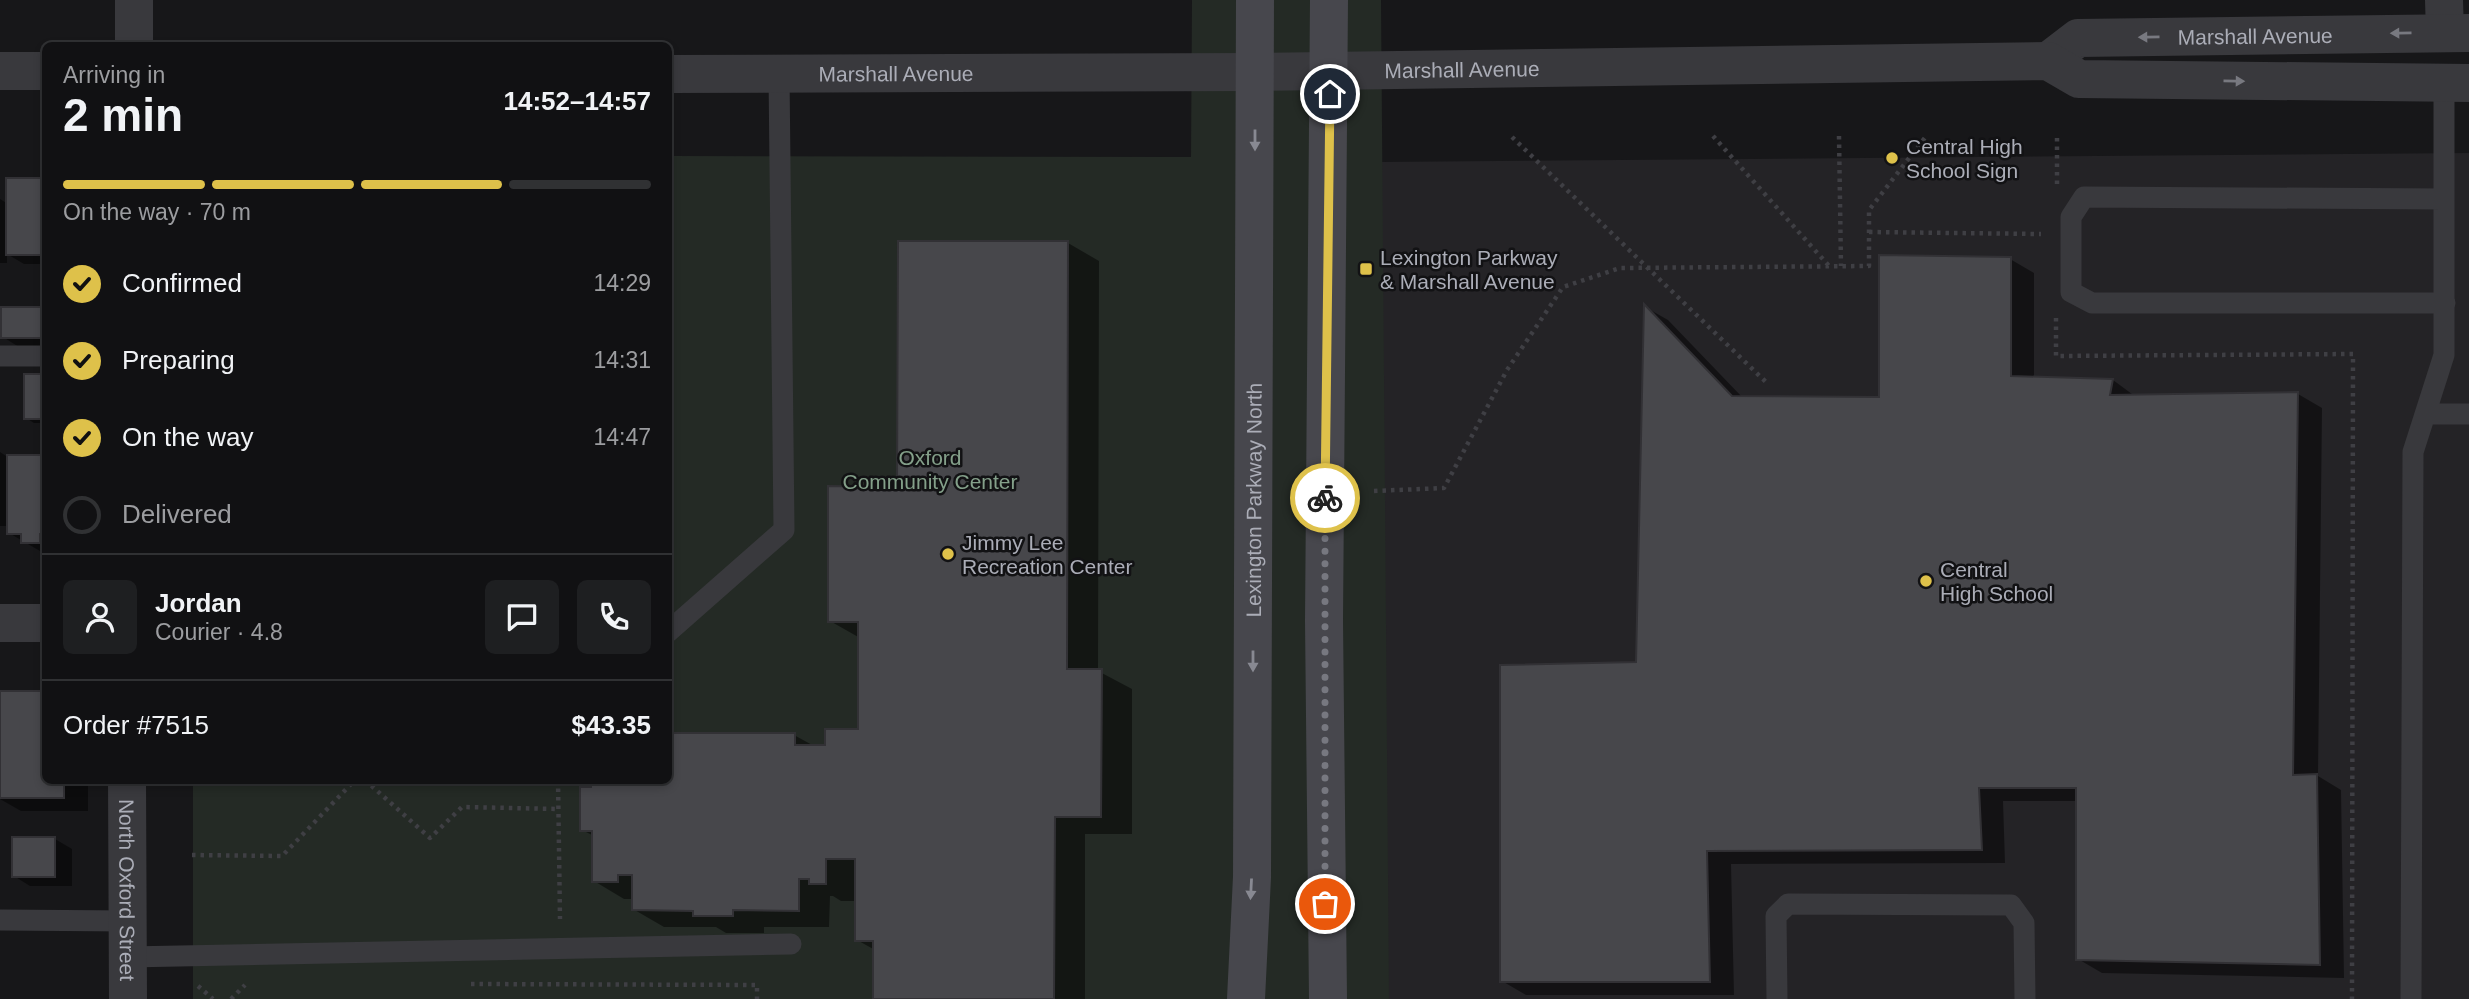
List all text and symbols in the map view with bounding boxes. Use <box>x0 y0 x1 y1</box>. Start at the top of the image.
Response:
street label: Marshall Avenue <box>2178 23 2333 48</box>
one-way arrow <box>2390 27 2412 39</box>
one-way arrow <box>2138 31 2160 43</box>
street label: Marshall Avenue <box>1384 57 1540 82</box>
street label: Marshall Avenue <box>818 61 974 85</box>
text: Arriving in <box>63 62 165 88</box>
pin <box>1300 64 1360 124</box>
icon: home <box>1311 75 1349 113</box>
one-way arrow <box>2223 75 2245 87</box>
text: 14:52–14:57 <box>504 86 651 116</box>
text: 2 min <box>63 89 183 141</box>
one-way arrow <box>1249 129 1261 151</box>
place label: Central High School Sign <box>1906 135 2023 182</box>
marker: Central High School Sign <box>1884 150 1900 166</box>
text: On the way · 70 m <box>63 199 251 225</box>
place label: Lexington Parkway & Marshall Avenue <box>1380 246 1558 293</box>
marker: Lexington Parkway & Marshall Avenue <box>1358 261 1374 277</box>
icon: check <box>63 265 101 303</box>
text: Confirmed <box>122 268 242 298</box>
text: 14:29 <box>593 270 651 296</box>
icon: check <box>63 342 101 380</box>
text: Preparing <box>122 345 235 375</box>
text: 14:31 <box>593 347 651 373</box>
street label: Lexington Parkway North <box>1241 383 1265 618</box>
icon: check <box>63 419 101 457</box>
text: On the way <box>122 422 254 452</box>
text: 14:47 <box>593 424 651 450</box>
park label: Oxford Community Center <box>842 446 1018 493</box>
courier <box>1290 463 1360 533</box>
icon: bike <box>1306 479 1344 517</box>
text: Delivered <box>122 499 232 529</box>
place label: Jimmy Lee Recreation Center <box>962 531 1132 578</box>
marker: Jimmy Lee Recreation Center <box>940 546 956 562</box>
place label: Central High School <box>1940 558 2053 605</box>
marker: Central High School <box>1918 573 1934 589</box>
button: person <box>63 580 137 654</box>
button: chat <box>485 580 559 654</box>
button: phone <box>577 580 651 654</box>
text: Jordan <box>155 588 242 618</box>
text: Courier · 4.8 <box>155 619 283 645</box>
one-way arrow <box>1247 651 1259 673</box>
text: Order #7515 <box>63 710 209 740</box>
text: $43.35 <box>571 710 651 740</box>
street label: North Oxford Street <box>116 799 139 981</box>
pin <box>1295 874 1355 934</box>
one-way arrow <box>1245 878 1256 900</box>
icon: bag <box>1306 885 1344 923</box>

